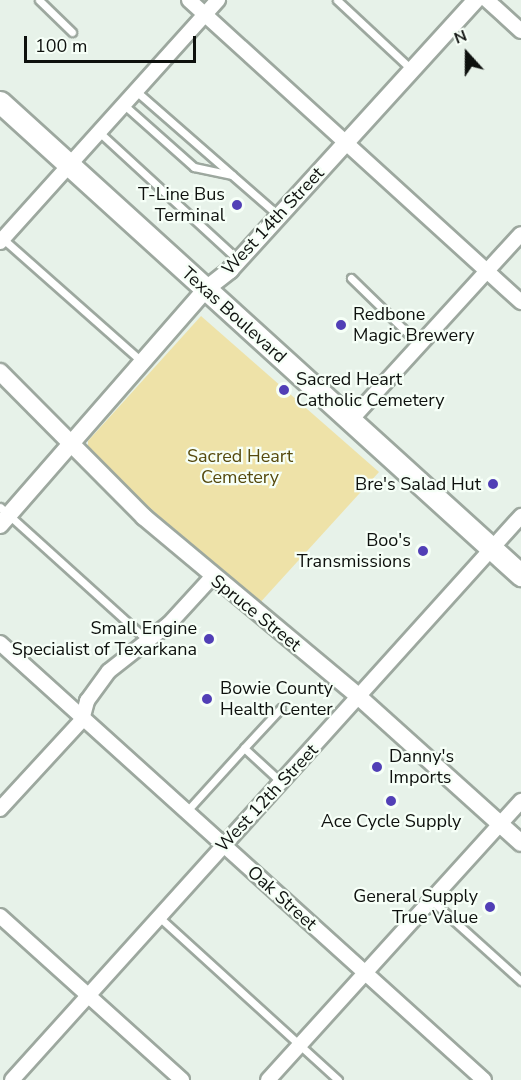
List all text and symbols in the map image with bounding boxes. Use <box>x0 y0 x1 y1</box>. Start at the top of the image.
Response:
scale bar <box>27 24 200 62</box>
north arrow <box>437 24 497 84</box>
text: N <box>451 25 470 50</box>
text: 100 m <box>35 34 87 58</box>
street label: West 14th Street <box>217 163 329 279</box>
place label: T-Line Bus Terminal <box>138 184 225 226</box>
marker: T-Line Bus Terminal <box>230 198 244 212</box>
street label: Texas Boulevard <box>177 262 291 368</box>
place label: Redbone Magic Brewery <box>353 304 474 346</box>
marker: Redbone Magic Brewery <box>334 318 348 332</box>
place label: Sacred Heart Catholic Cemetery <box>296 369 444 412</box>
marker: Sacred Heart Catholic Cemetery <box>277 383 291 397</box>
park label: Sacred Heart Cemetery <box>187 446 293 488</box>
place label: Bre's Salad Hut <box>355 473 481 495</box>
marker: Bre's Salad Hut <box>486 477 500 491</box>
place label: Boo's Transmissions <box>297 530 411 572</box>
marker: Boo's Transmissions <box>416 544 430 558</box>
street label: Spruce Street <box>207 570 305 656</box>
place label: Small Engine Specialist of Texarkana <box>12 618 197 660</box>
marker: Small Engine Specialist of Texarkana <box>202 632 216 646</box>
place label: Bowie County Health Center <box>220 678 333 720</box>
marker: Bowie County Health Center <box>198 690 216 708</box>
street label: West 12th Street <box>211 740 323 856</box>
place label: Danny's Imports <box>389 746 454 789</box>
marker: Danny's Imports <box>370 760 384 774</box>
marker: Ace Cycle Supply <box>384 794 398 808</box>
place label: Ace Cycle Supply <box>321 810 461 832</box>
street label: Oak Street <box>243 861 321 935</box>
place label: General Supply True Value <box>353 886 478 928</box>
marker: General Supply True Value <box>483 900 497 914</box>

